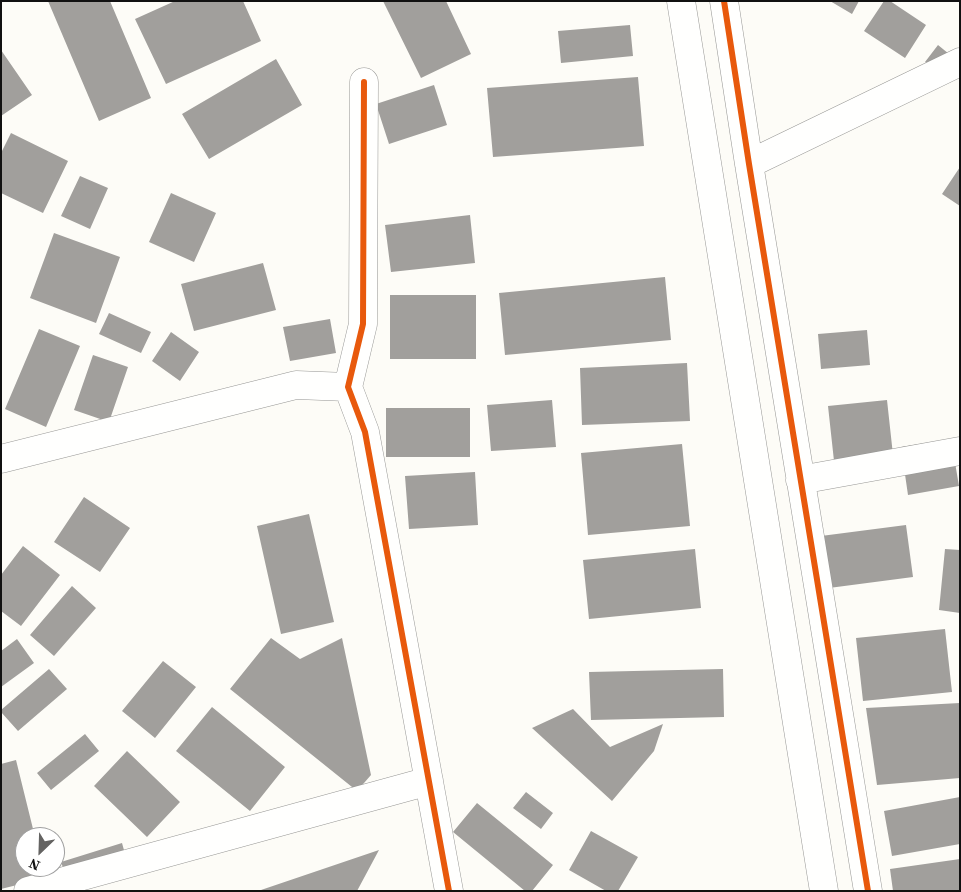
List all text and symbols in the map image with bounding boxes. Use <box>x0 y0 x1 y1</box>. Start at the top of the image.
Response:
north arrow <box>15 827 65 877</box>
text: N <box>26 854 43 876</box>

